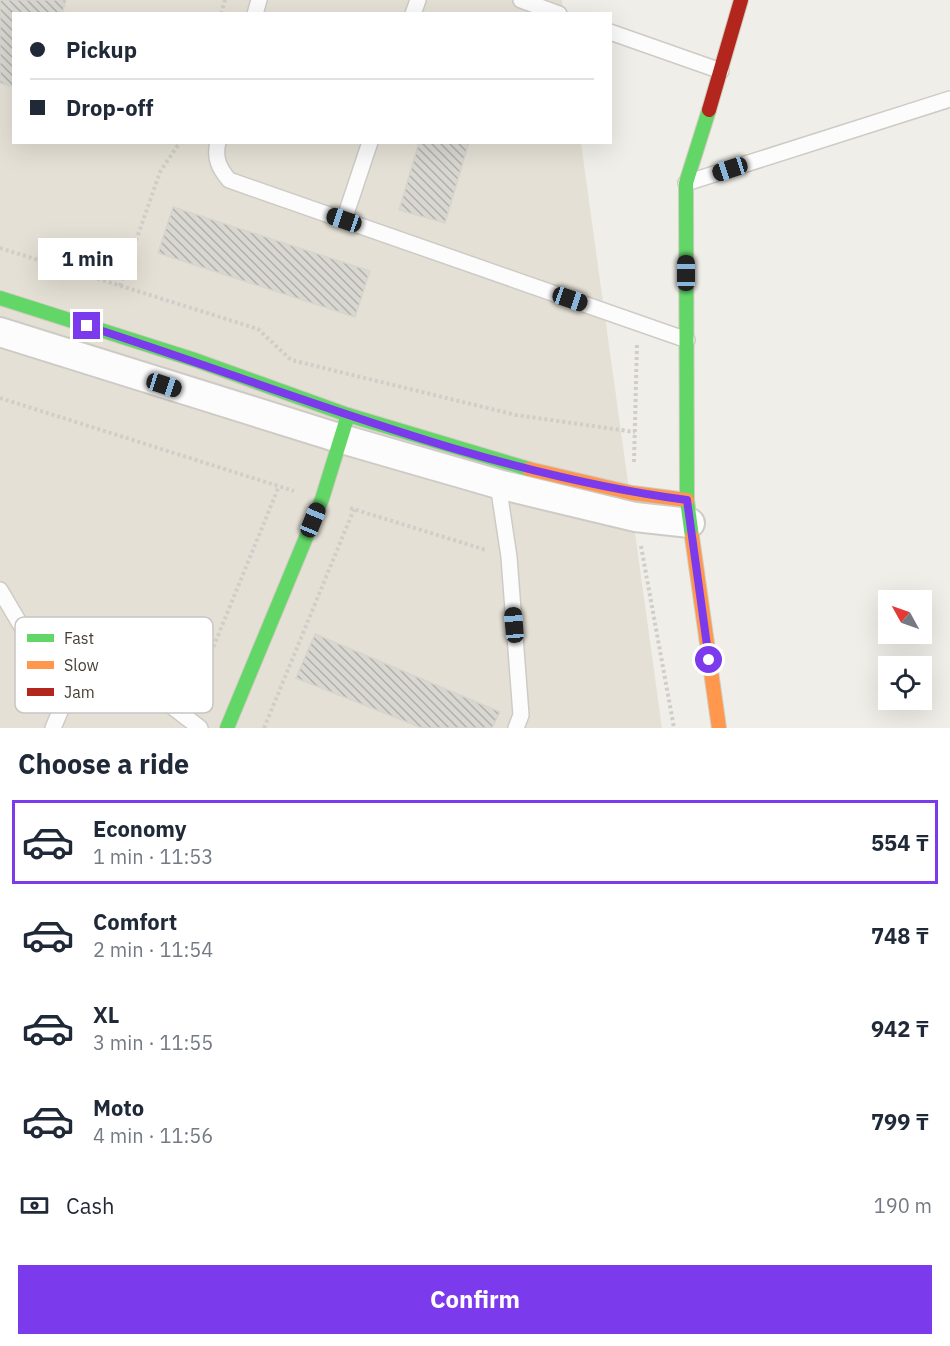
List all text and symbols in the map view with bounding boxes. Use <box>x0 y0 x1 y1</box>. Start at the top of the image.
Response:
text: Pickup <box>66 35 137 64</box>
text: Drop-off <box>66 93 153 122</box>
car <box>710 155 750 183</box>
car <box>324 206 364 234</box>
callout: 1 min <box>38 239 136 281</box>
text: 1 min <box>61 245 114 272</box>
car <box>677 255 695 291</box>
car <box>550 285 590 313</box>
route end <box>73 312 100 339</box>
car <box>144 371 184 399</box>
car <box>298 500 328 540</box>
north arrow <box>878 590 932 644</box>
map controls <box>878 590 932 710</box>
car <box>503 606 525 644</box>
legend <box>15 617 213 713</box>
text: Fast <box>64 628 94 648</box>
route start <box>695 646 722 673</box>
text: Slow <box>64 655 99 675</box>
button: locate <box>878 656 932 710</box>
text: Jam <box>64 682 95 702</box>
text: Choose a ride <box>18 746 189 781</box>
text: Economy <box>93 814 187 843</box>
icon: car <box>21 815 75 869</box>
text: 554 ₸ <box>871 828 929 857</box>
text: 1 min · 11:53 <box>93 843 213 870</box>
text: Comfort <box>93 907 177 936</box>
icon: car <box>21 908 75 962</box>
text: 748 ₸ <box>871 921 929 950</box>
text: 2 min · 11:54 <box>93 936 213 963</box>
text: XL <box>93 1000 119 1029</box>
icon: car <box>21 1001 75 1055</box>
text: 942 ₸ <box>871 1014 929 1043</box>
text: 3 min · 11:55 <box>93 1029 213 1056</box>
text: Moto <box>93 1093 144 1122</box>
icon: car <box>21 1094 75 1148</box>
text: 799 ₸ <box>871 1107 929 1136</box>
text: 4 min · 11:56 <box>93 1122 213 1149</box>
icon: cash <box>18 1189 51 1222</box>
text: Cash <box>66 1191 115 1220</box>
text: 190 m <box>874 1192 932 1219</box>
button: Confirm <box>18 1265 932 1334</box>

